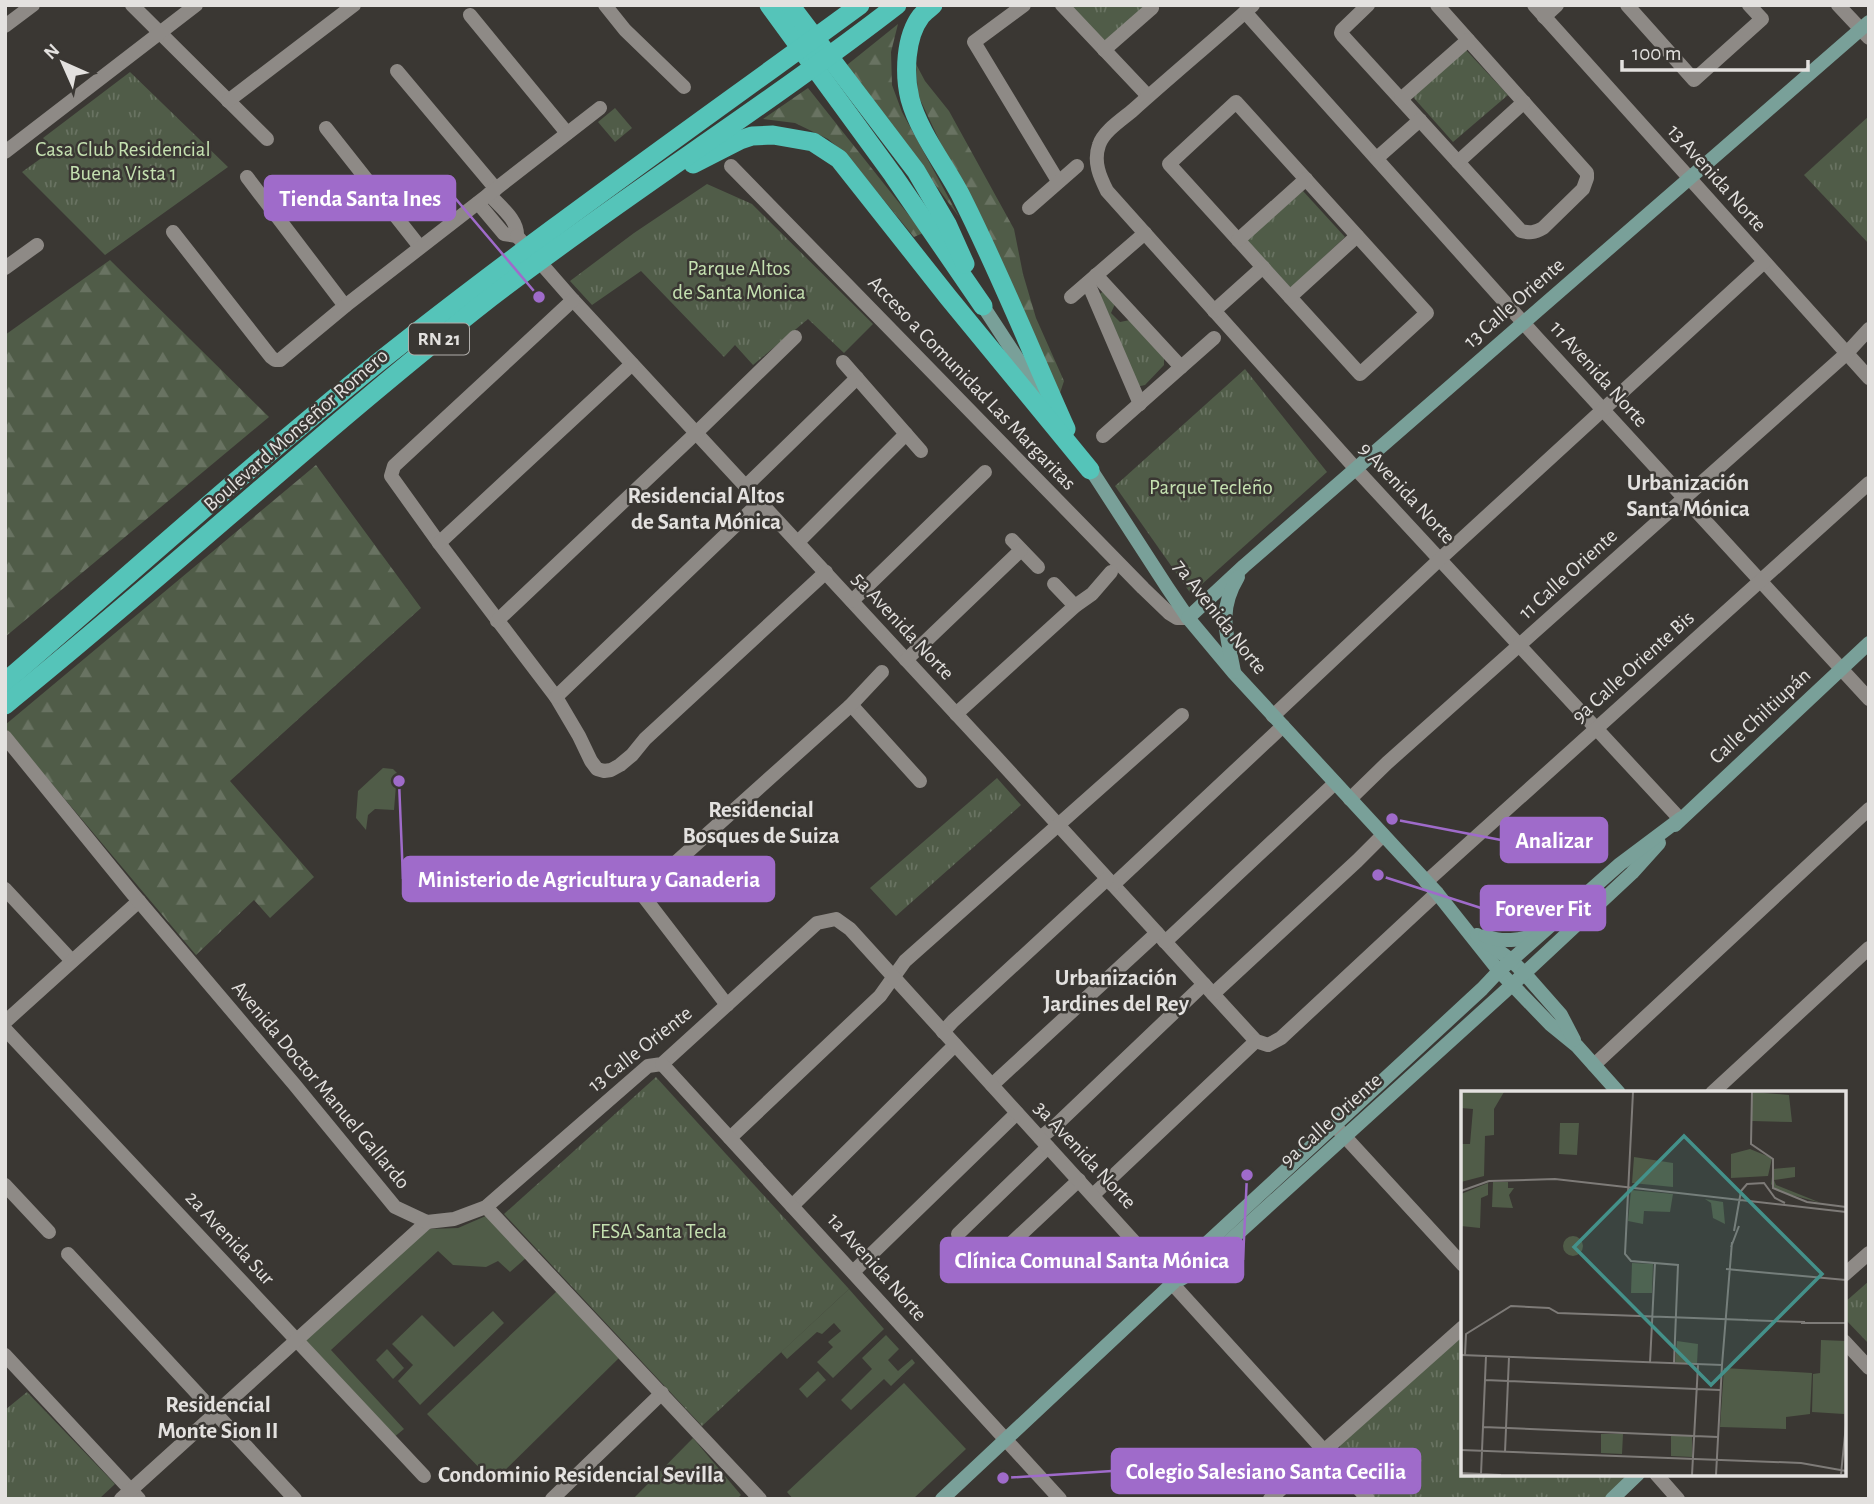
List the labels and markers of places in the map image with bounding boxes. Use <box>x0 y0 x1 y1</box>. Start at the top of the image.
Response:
callout: Tienda Santa Ines <box>265 176 455 220</box>
callout: Analizar <box>1501 818 1607 862</box>
callout: Ministerio de Agricultura y Ganaderia <box>403 857 774 901</box>
callout: Forever Fit <box>1481 886 1605 930</box>
callout: Clínica Comunal Santa Mónica <box>941 1238 1243 1282</box>
callout: Colegio Salesiano Santa Cecilia <box>1112 1449 1420 1493</box>

